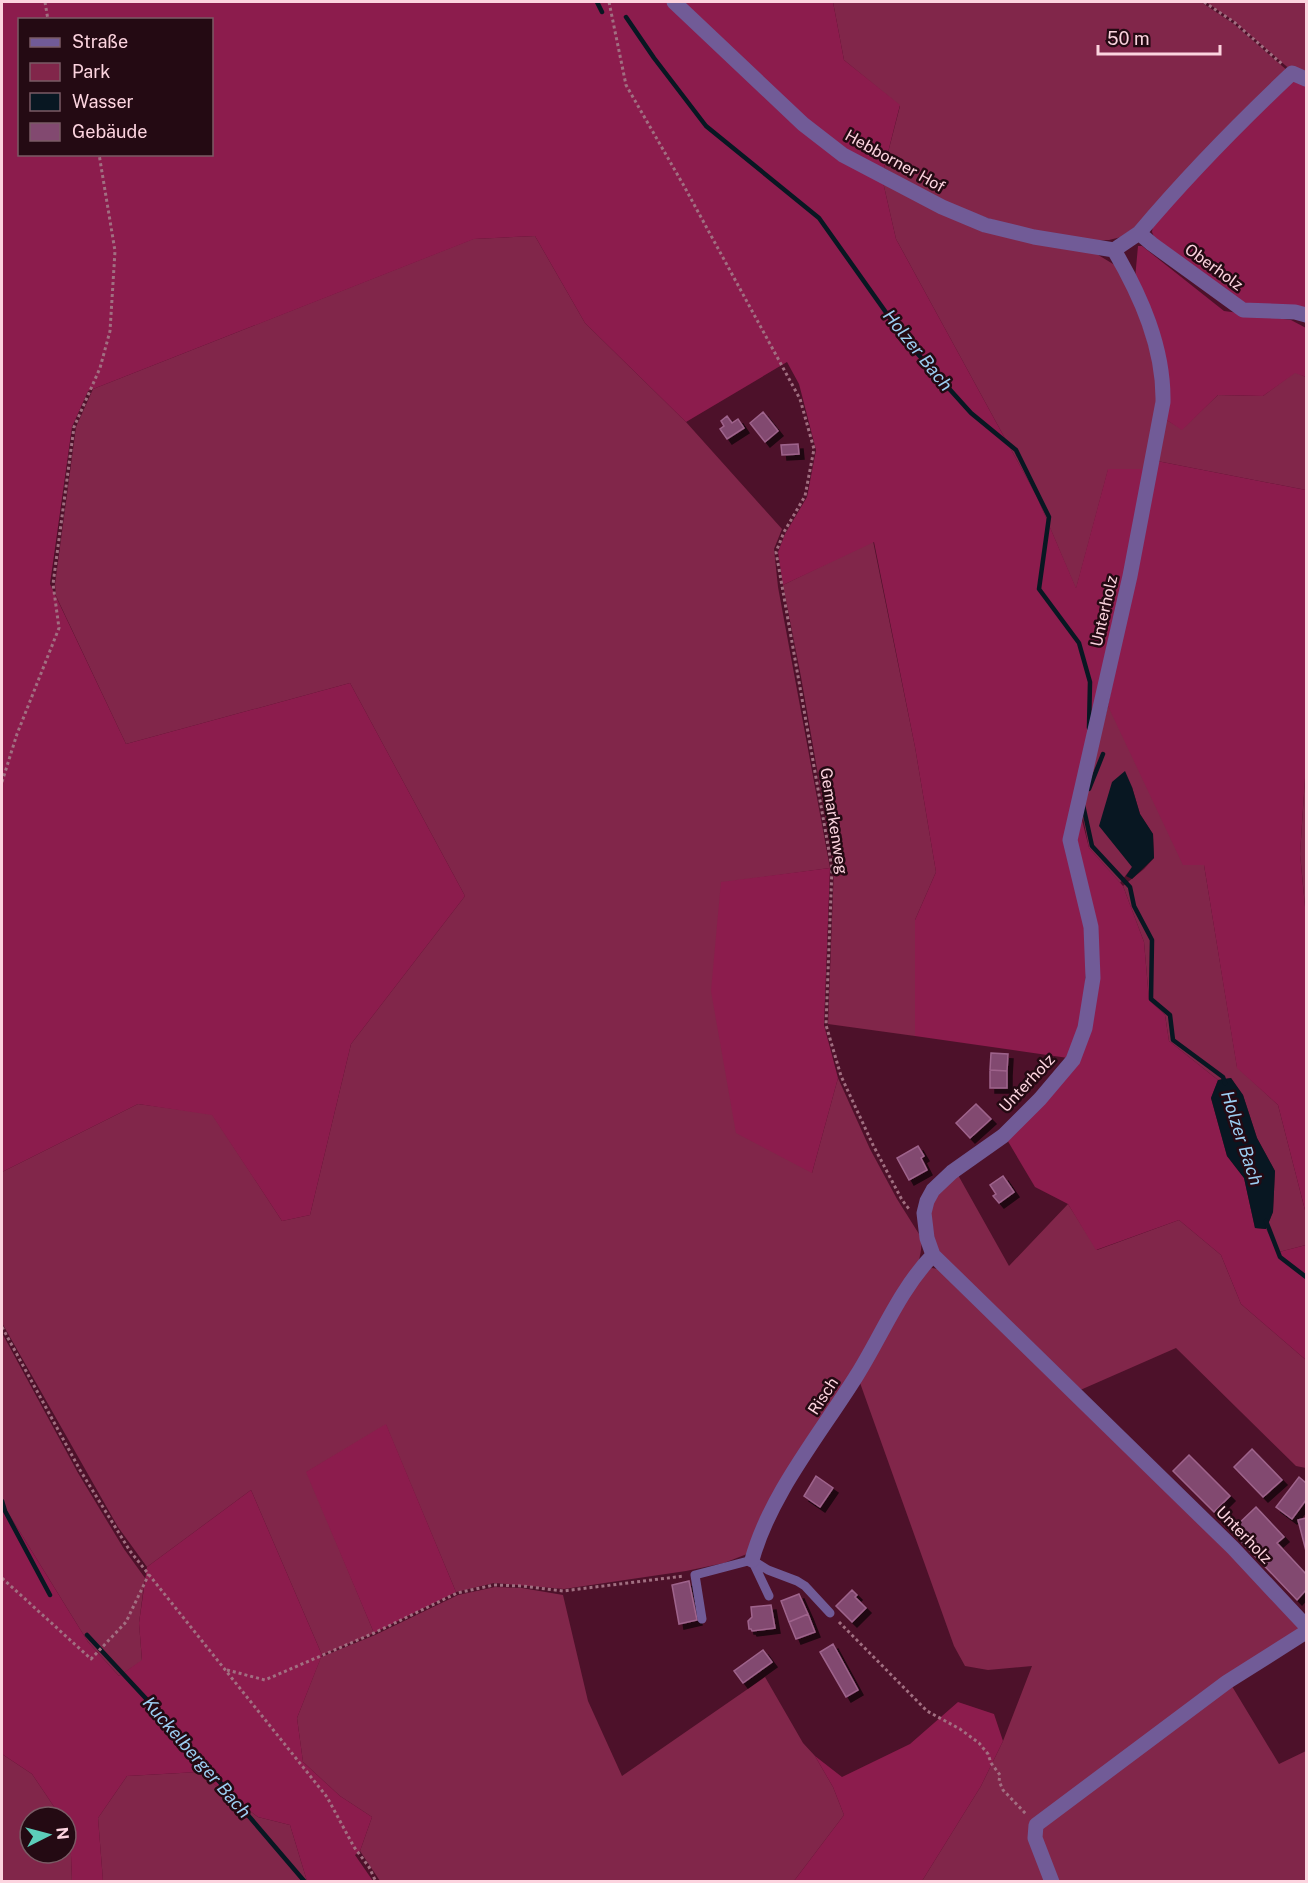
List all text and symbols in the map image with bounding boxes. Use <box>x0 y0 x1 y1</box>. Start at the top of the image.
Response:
legend <box>18 18 213 156</box>
scale bar <box>1098 18 1220 56</box>
text: 50 m <box>1107 28 1150 49</box>
text: Straße <box>72 31 128 52</box>
text: Park <box>72 61 110 82</box>
text: Wasser <box>72 91 134 112</box>
text: Gebäude <box>72 121 147 142</box>
street label: Hebborner Hof <box>842 126 948 196</box>
street label: Oberholz <box>1181 239 1247 295</box>
water label: Holzer Bach <box>879 305 957 395</box>
street label: Unterholz <box>1087 573 1121 648</box>
street label: Gemarkenweg <box>816 766 852 876</box>
street label: Unterholz <box>995 1050 1059 1116</box>
water label: Holzer Bach <box>1217 1088 1267 1188</box>
street label: Risch <box>804 1374 842 1418</box>
street label: Unterholz <box>1212 1502 1276 1568</box>
water label: Kuckelberger Bach <box>139 1692 255 1822</box>
north arrow <box>18 1805 78 1865</box>
text: N <box>52 1826 73 1841</box>

